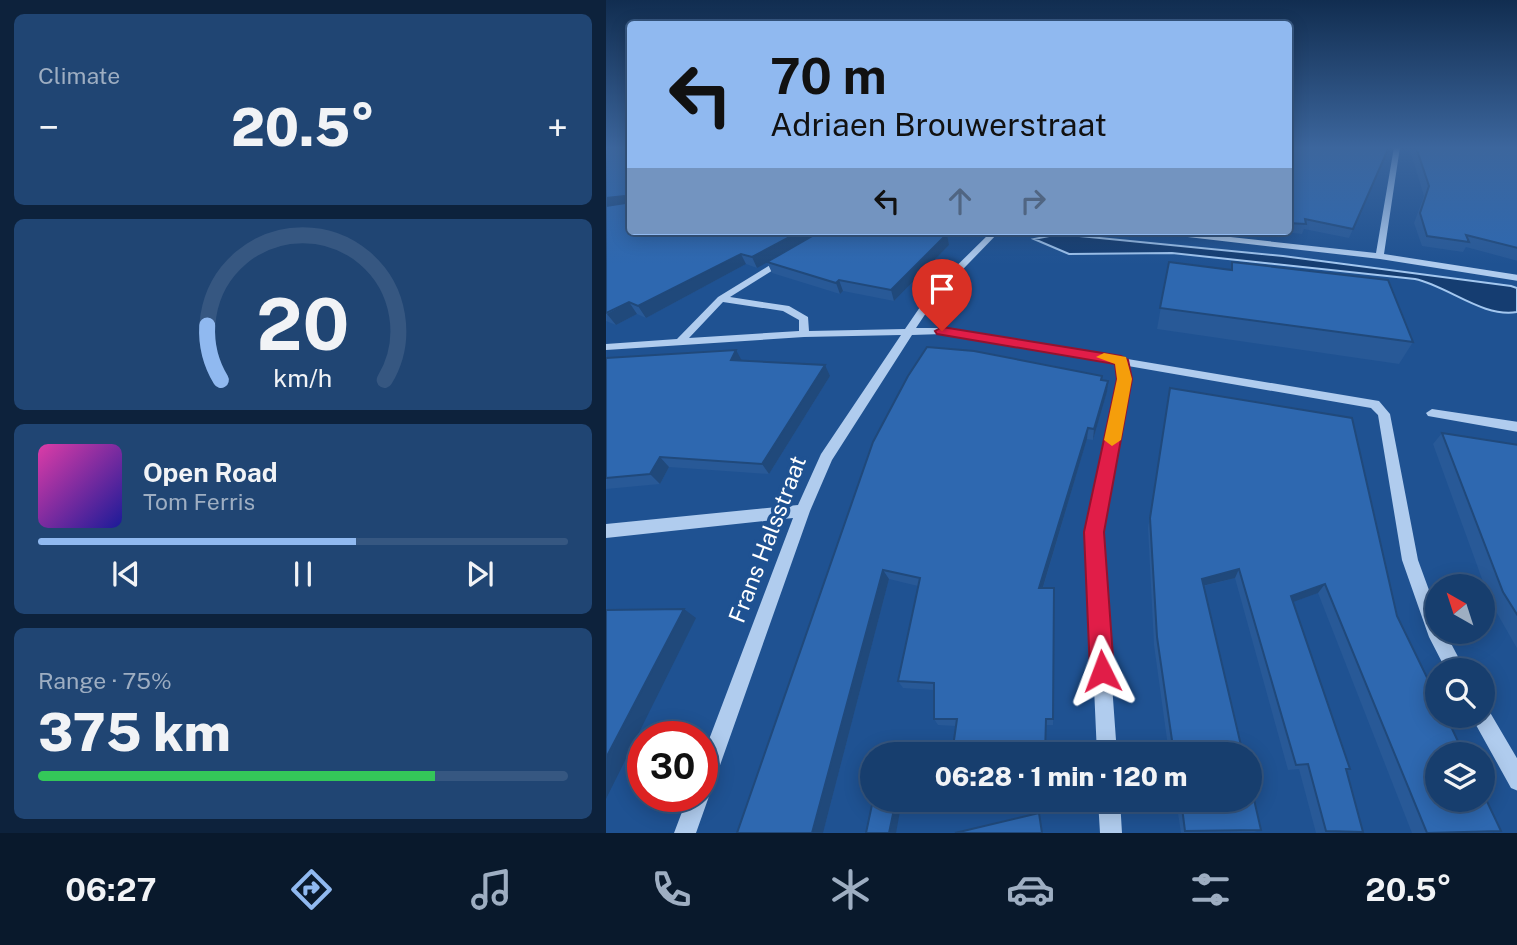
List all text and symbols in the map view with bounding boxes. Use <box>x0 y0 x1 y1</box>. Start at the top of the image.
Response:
text: 70 m <box>770 47 887 105</box>
icon: left <box>655 49 746 140</box>
text: Climate <box>38 62 120 89</box>
text: 20.5° <box>231 97 375 158</box>
text: − <box>38 105 59 150</box>
text: + <box>547 105 568 150</box>
text: Adriaen Brouwerstraat <box>770 106 1107 143</box>
icon: left <box>868 182 906 220</box>
icon: ahead <box>941 182 979 220</box>
icon: right <box>1014 182 1052 220</box>
pin <box>912 259 972 331</box>
icon: arrive <box>923 270 961 308</box>
text: 20 <box>256 282 350 367</box>
text: km/h <box>274 363 332 393</box>
street label: Frans Halsstraat <box>723 452 811 626</box>
text: Open Road <box>143 457 278 488</box>
text: Tom Ferris <box>143 488 255 515</box>
icon: previous <box>107 555 145 593</box>
icon: pause <box>284 555 322 593</box>
icon: next <box>461 555 499 593</box>
north arrow <box>1425 574 1495 644</box>
map controls <box>1425 574 1495 812</box>
position arrow <box>1065 634 1139 708</box>
button: search <box>1425 658 1495 728</box>
text: Range · 75% <box>38 667 172 694</box>
text: 375 km <box>38 702 231 763</box>
speed limit sign: 30 <box>627 721 718 812</box>
button: layers <box>1425 742 1495 812</box>
text: 06:28 · 1 min · 120 m <box>935 761 1187 792</box>
icon: directions <box>287 865 336 914</box>
icon: music <box>467 865 516 914</box>
icon: phone <box>647 865 696 914</box>
icon: climate <box>826 865 875 914</box>
icon: car <box>1006 865 1055 914</box>
icon: filters <box>1186 865 1235 914</box>
text: 06:27 <box>65 871 157 908</box>
text: 20.5° <box>1365 871 1452 908</box>

